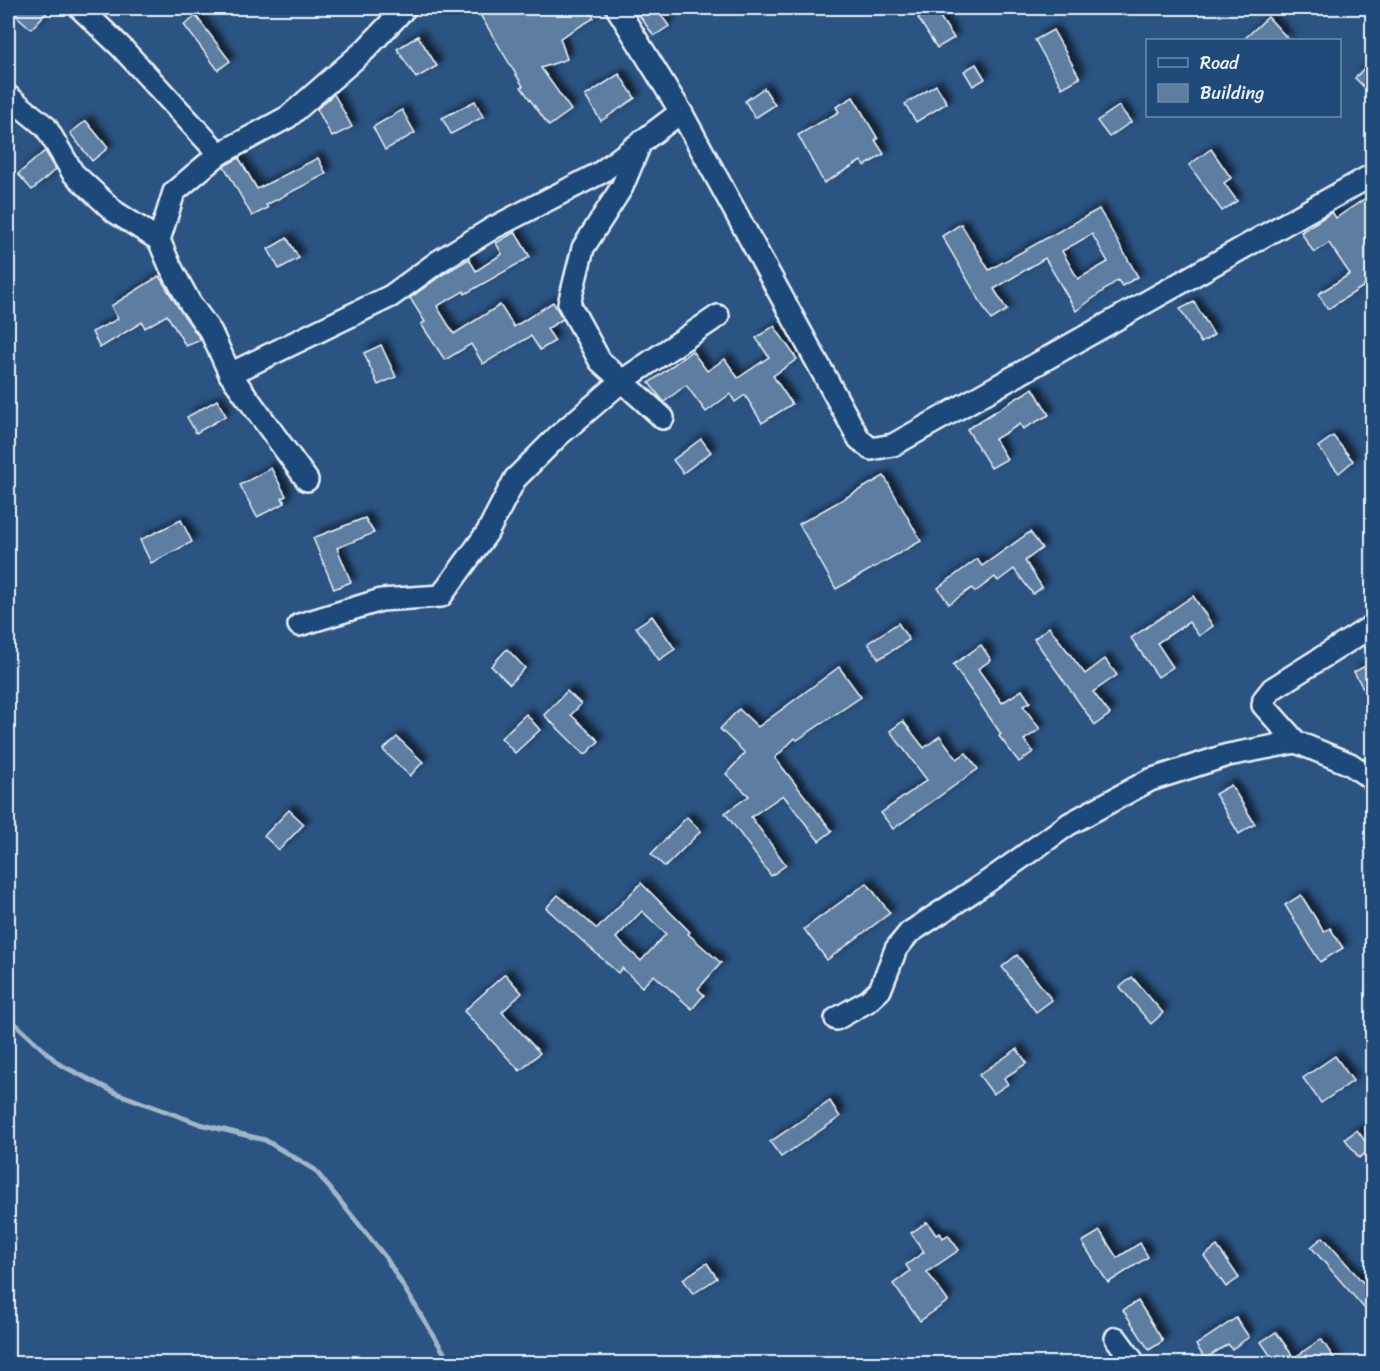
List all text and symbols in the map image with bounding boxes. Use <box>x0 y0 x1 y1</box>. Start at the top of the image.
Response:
legend <box>1146 39 1341 117</box>
text: Road <box>1200 47 1240 79</box>
text: Building <box>1200 77 1264 109</box>

